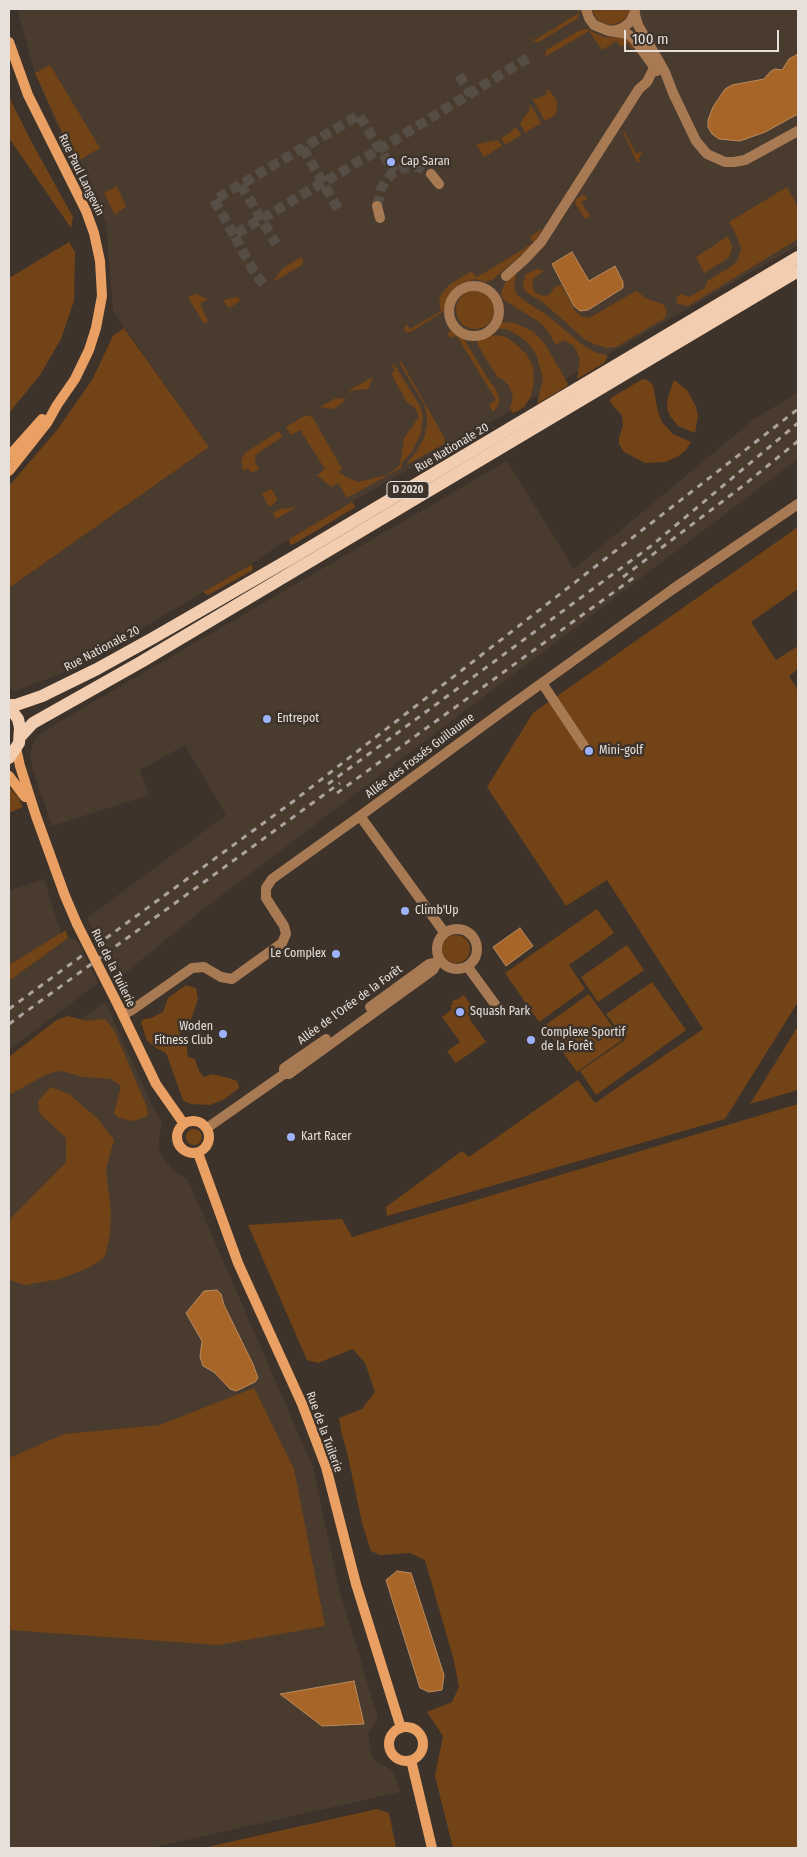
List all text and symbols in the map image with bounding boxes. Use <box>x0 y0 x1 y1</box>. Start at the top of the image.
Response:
scale bar <box>627 20 782 52</box>
text: 100 m <box>632 30 669 48</box>
street label: Rue Paul Langevin <box>55 132 107 218</box>
place label: Cap Saran <box>401 155 450 169</box>
marker: Cap Saran <box>385 156 397 168</box>
street label: Rue Nationale 20 <box>413 420 491 476</box>
road number: D 2020 <box>387 482 429 498</box>
street label: Rue Nationale 20 <box>62 623 142 675</box>
street label: Allée des Fossés Guillaume <box>363 710 477 802</box>
place label: Entrepot <box>277 712 319 726</box>
marker: Entrepot <box>261 713 273 725</box>
place label: Mini-golf <box>599 744 643 758</box>
marker: Mini-golf <box>583 745 595 757</box>
place label: Climb'Up <box>415 904 459 918</box>
marker: Climb'Up <box>399 905 411 917</box>
street label: Rue de la Tuilerie <box>88 927 138 1009</box>
place label: Le Complex <box>270 947 326 961</box>
marker: Le Complex <box>330 948 342 960</box>
street label: Allée de l'Orée de la Forêt <box>295 962 405 1048</box>
place label: Squash Park <box>470 1005 530 1019</box>
marker: Squash Park <box>454 1006 466 1018</box>
place label: Woden Fitness Club <box>154 1020 213 1048</box>
place label: Complexe Sportif de la Forêt <box>541 1026 625 1054</box>
marker: Woden Fitness Club <box>217 1028 229 1040</box>
marker: Complexe Sportif de la Forêt <box>525 1034 537 1046</box>
place label: Kart Racer <box>301 1130 351 1144</box>
marker: Kart Racer <box>285 1131 297 1143</box>
street label: Rue de la Tuilerie <box>303 1390 345 1474</box>

